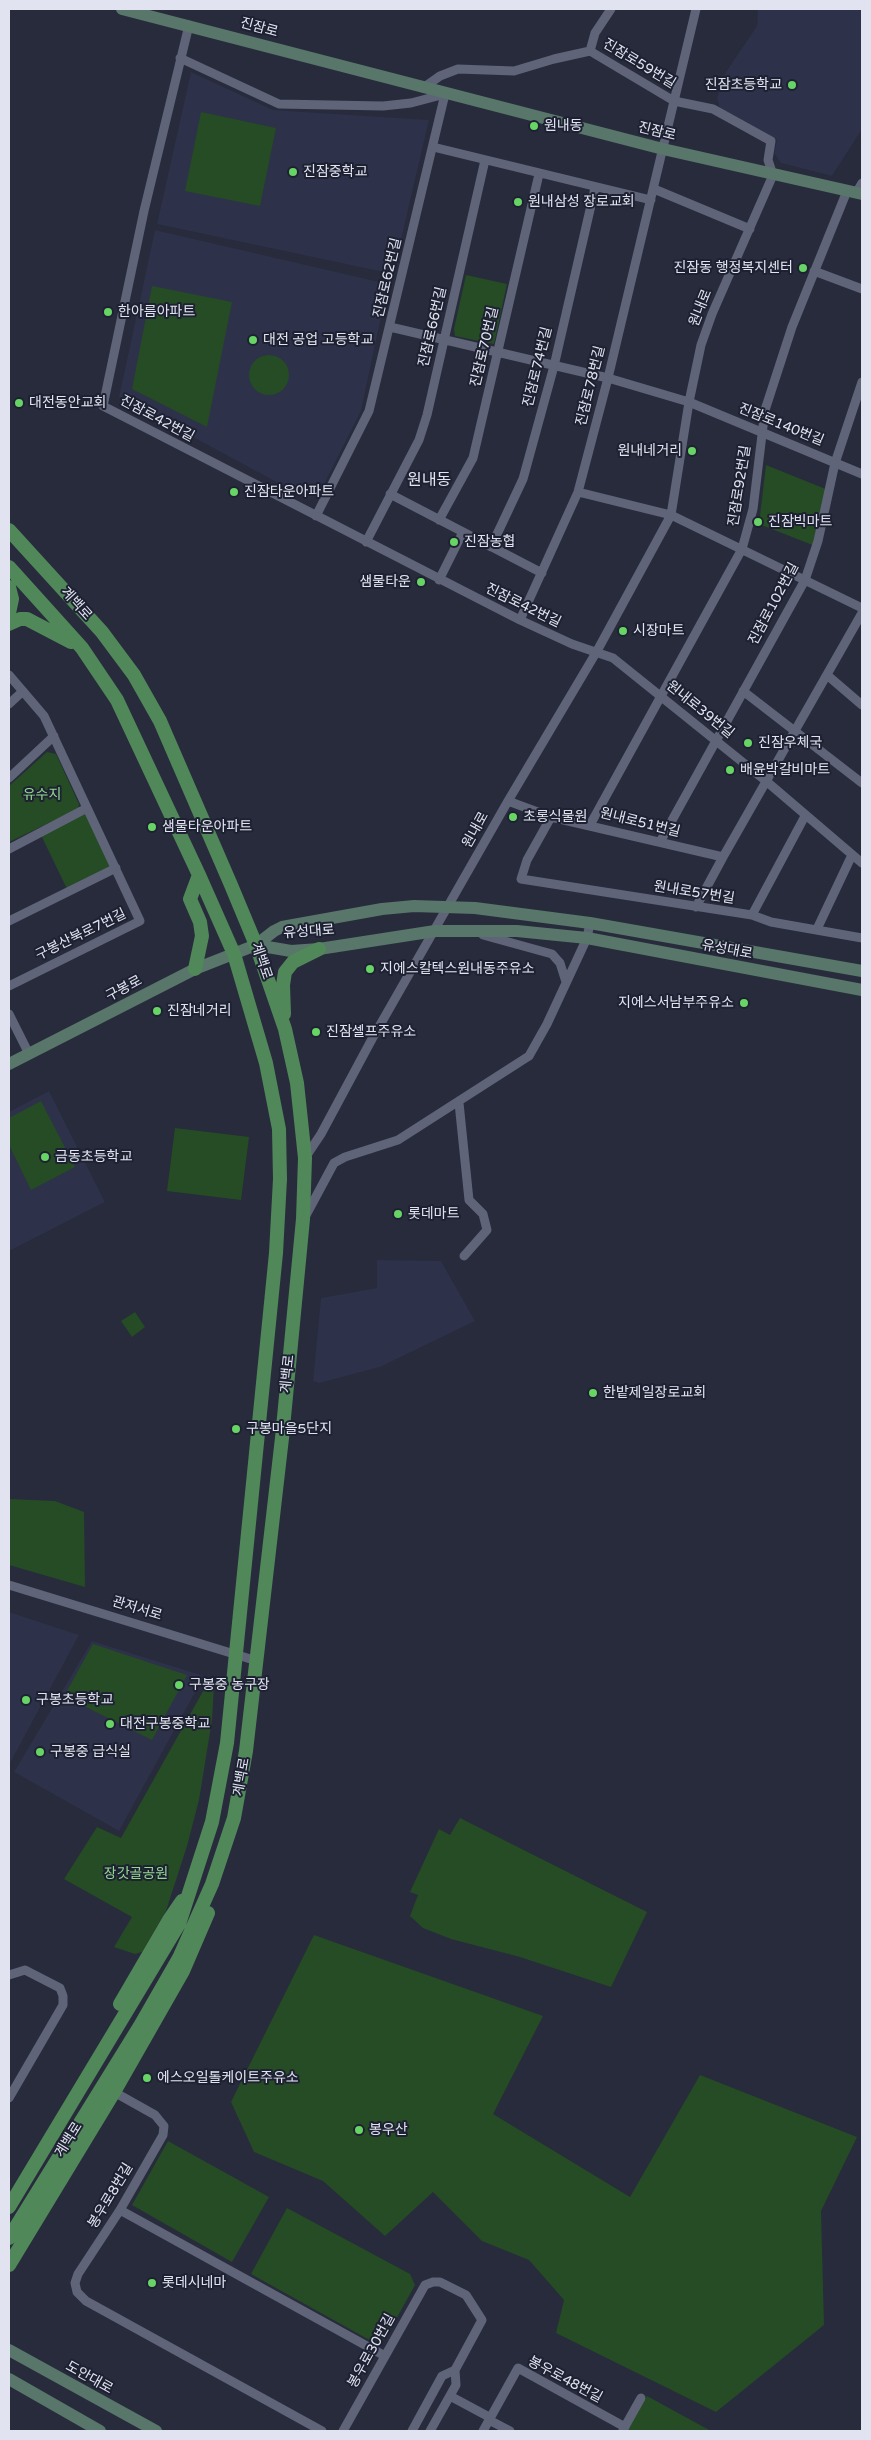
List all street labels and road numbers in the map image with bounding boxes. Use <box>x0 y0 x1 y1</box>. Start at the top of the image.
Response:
street label: 진잠로 <box>238 15 280 41</box>
street label: 진잠로59번길 <box>600 36 678 92</box>
street label: 진잠로 <box>636 119 678 145</box>
street label: 진잠로62번길 <box>371 236 405 320</box>
street label: 진잠로66번길 <box>416 285 450 369</box>
street label: 원내로 <box>686 287 716 329</box>
street label: 진잠로70번길 <box>468 305 502 389</box>
street label: 진잠로74번길 <box>520 325 556 409</box>
street label: 진잠로78번길 <box>573 344 609 428</box>
street label: 진잠로42번길 <box>117 392 197 446</box>
street label: 진잠로140번길 <box>736 400 826 450</box>
street label: 진잠로92번길 <box>725 444 755 528</box>
street label: 진잠로102번길 <box>745 560 803 648</box>
street label: 진잠로42번길 <box>482 580 564 632</box>
street label: 계백로 <box>57 584 95 624</box>
street label: 원내로39번길 <box>663 678 737 742</box>
street label: 원내로51번길 <box>598 805 682 841</box>
street label: 원내로 <box>459 809 493 851</box>
street label: 원내로57번길 <box>652 878 736 908</box>
street label: 구봉산북로7번길 <box>33 906 129 964</box>
street label: 유성대로 <box>283 922 335 942</box>
street label: 유성대로 <box>700 937 754 963</box>
street label: 계백로 <box>247 940 275 982</box>
street label: 구봉로 <box>103 973 145 1005</box>
street label: 계백로 <box>278 1354 298 1394</box>
street label: 관저서로 <box>110 1593 164 1625</box>
street label: 계백로 <box>230 1757 254 1797</box>
street label: 계백로 <box>52 2119 86 2161</box>
street label: 봉우로8번길 <box>85 2160 137 2232</box>
street label: 봉우로30번길 <box>345 2311 399 2391</box>
street label: 봉우로48번길 <box>525 2353 605 2407</box>
street label: 도안대로 <box>62 2358 116 2398</box>

